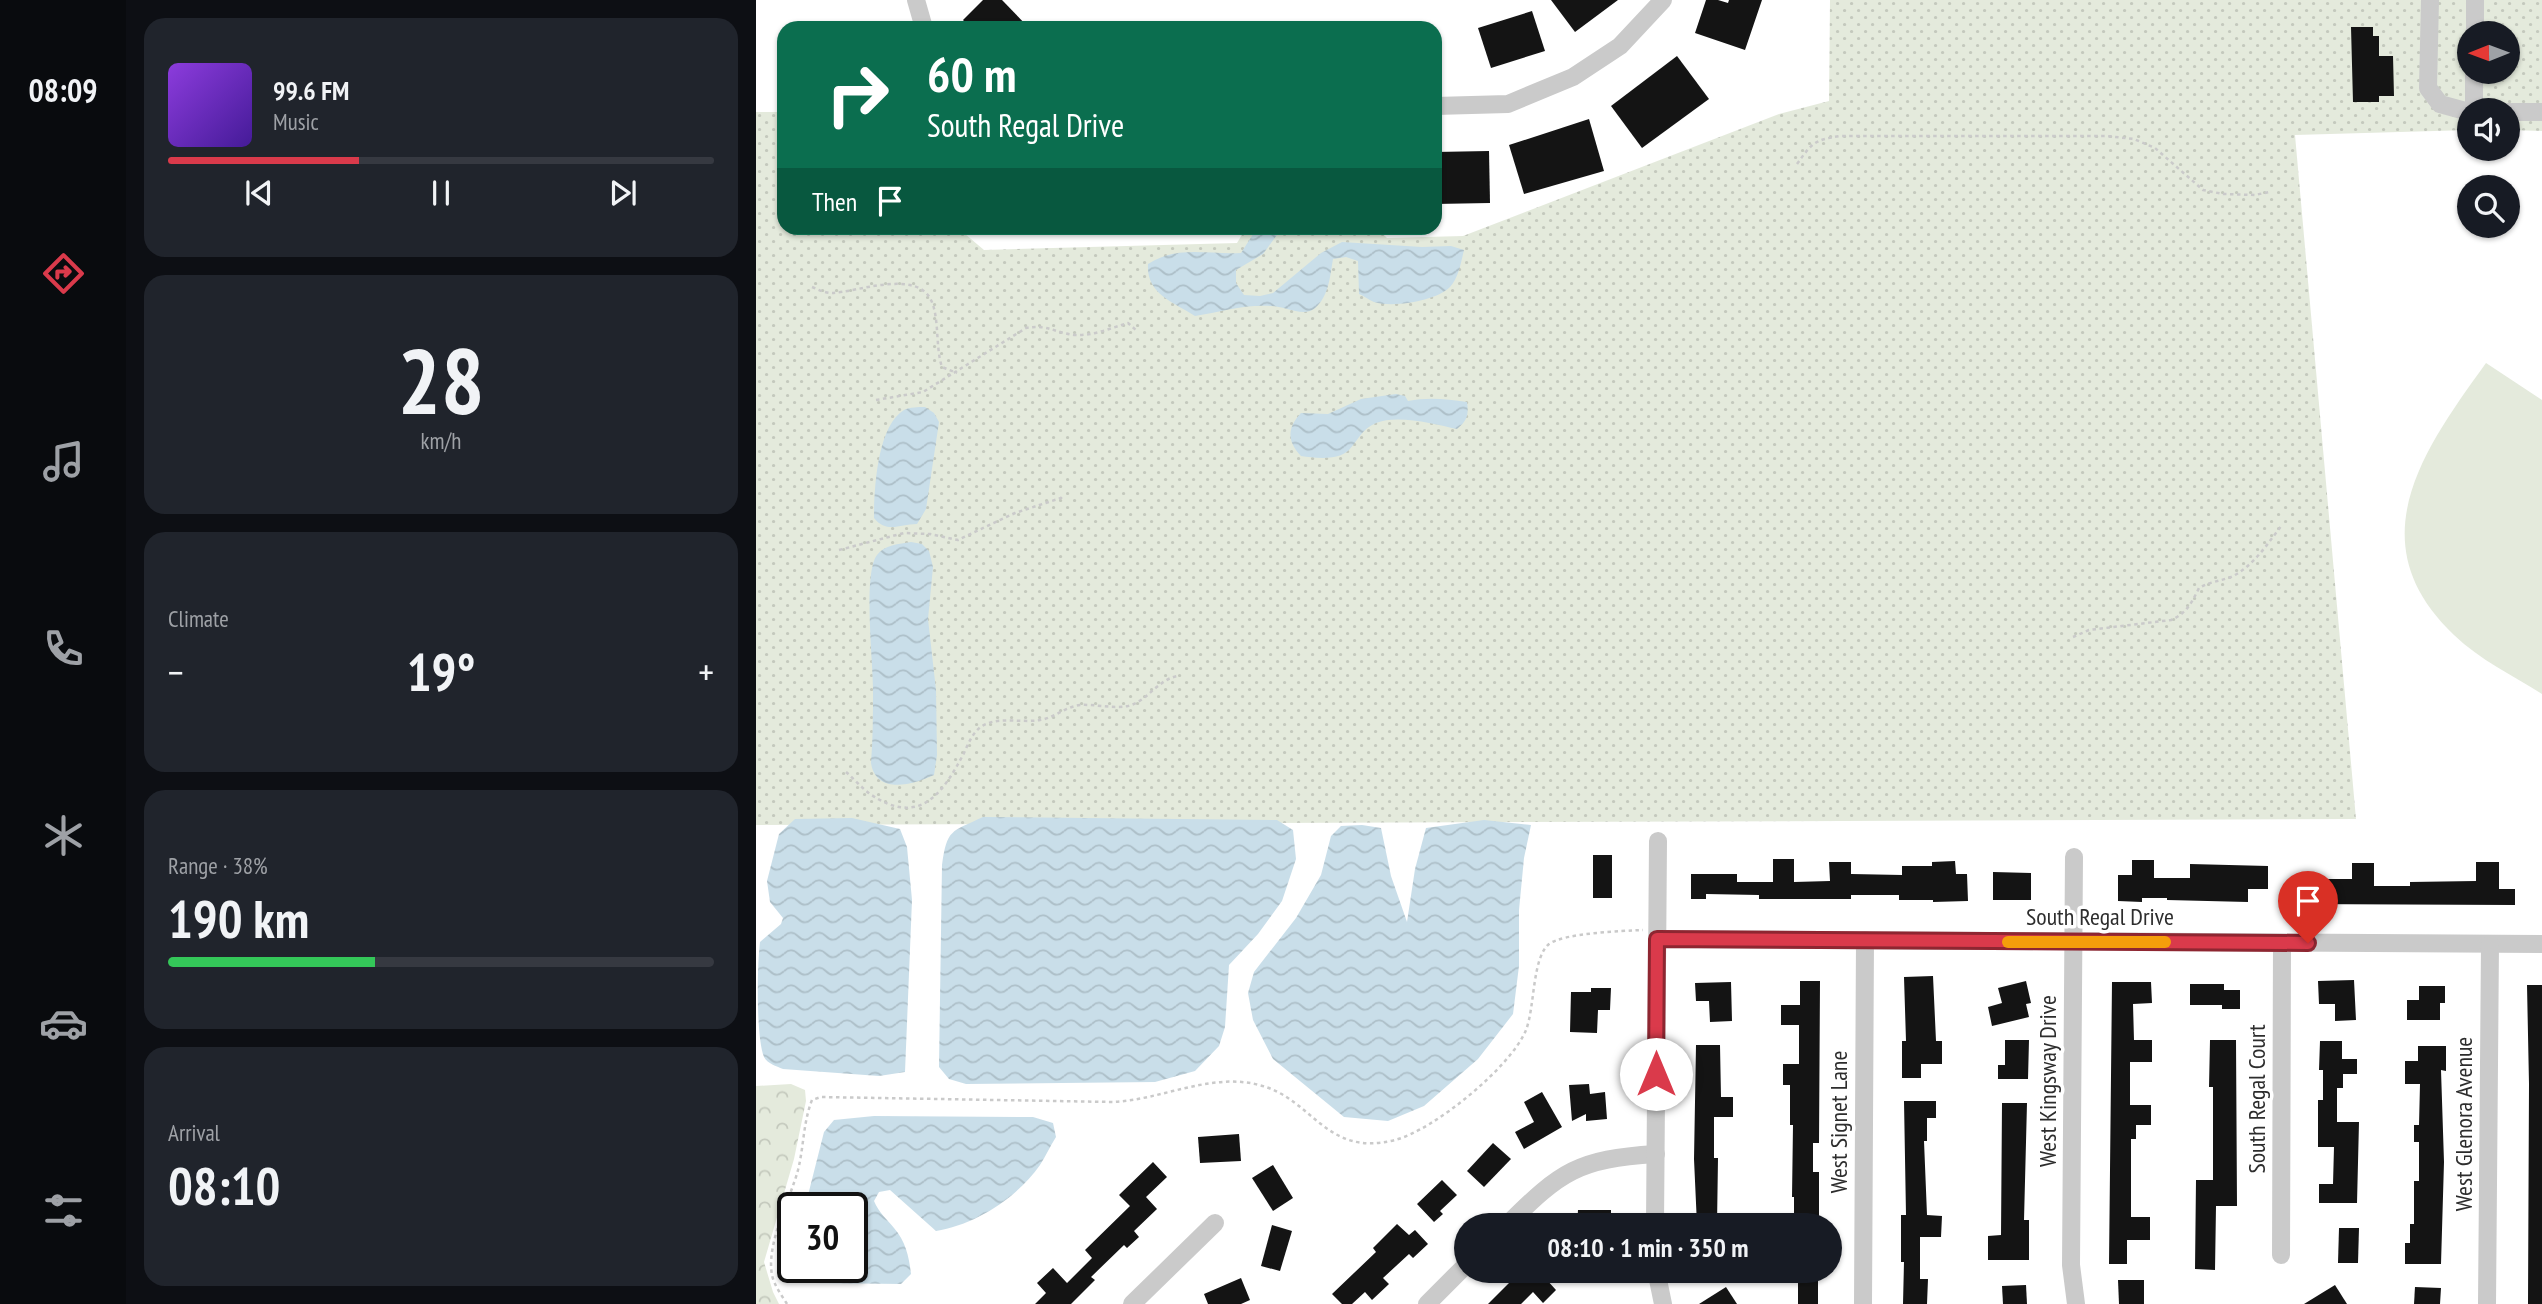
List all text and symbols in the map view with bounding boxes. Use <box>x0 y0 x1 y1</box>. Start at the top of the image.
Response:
north arrow <box>2457 21 2520 84</box>
map controls <box>2457 21 2520 238</box>
text: 60 m <box>927 42 1016 106</box>
icon: right <box>812 49 903 140</box>
text: 08:09 <box>28 69 98 111</box>
text: 99.6 FM <box>273 74 349 107</box>
button: sound <box>2457 98 2520 161</box>
text: South Regal Drive <box>927 104 1124 146</box>
text: Music <box>273 107 319 136</box>
icon: previous <box>240 174 278 212</box>
icon: pause <box>422 174 460 212</box>
icon: next <box>604 174 642 212</box>
button: search <box>2457 175 2520 238</box>
icon: arrive <box>871 182 909 220</box>
text: Then <box>812 185 857 218</box>
icon: directions <box>39 249 88 298</box>
text: 28 <box>398 321 485 439</box>
text: km/h <box>421 426 461 455</box>
icon: music <box>39 437 88 486</box>
text: Climate <box>168 604 229 633</box>
icon: phone <box>39 624 88 673</box>
text: 19° <box>407 638 475 705</box>
text: − <box>168 647 184 696</box>
text: + <box>698 647 714 696</box>
icon: climate <box>39 811 88 860</box>
text: Range · 38% <box>168 851 268 880</box>
pin <box>2278 871 2338 943</box>
icon: arrive <box>2289 882 2327 920</box>
text: 190 km <box>168 885 309 952</box>
street label: South Regal Drive <box>2026 901 2174 932</box>
street label: West Kingsway Drive <box>2032 995 2063 1167</box>
icon: car <box>39 999 88 1048</box>
street label: South Regal Court <box>2241 1024 2272 1174</box>
position arrow <box>1619 1037 1693 1111</box>
street label: West Glenora Avenue <box>2448 1037 2479 1211</box>
street label: West Signet Lane <box>1823 1051 1854 1193</box>
text: Arrival <box>168 1118 220 1147</box>
text: 08:10 <box>168 1152 280 1219</box>
icon: filters <box>39 1186 88 1235</box>
speed limit sign: 30 <box>777 1192 868 1283</box>
text: 08:10 · 1 min · 350 m <box>1548 1231 1748 1264</box>

